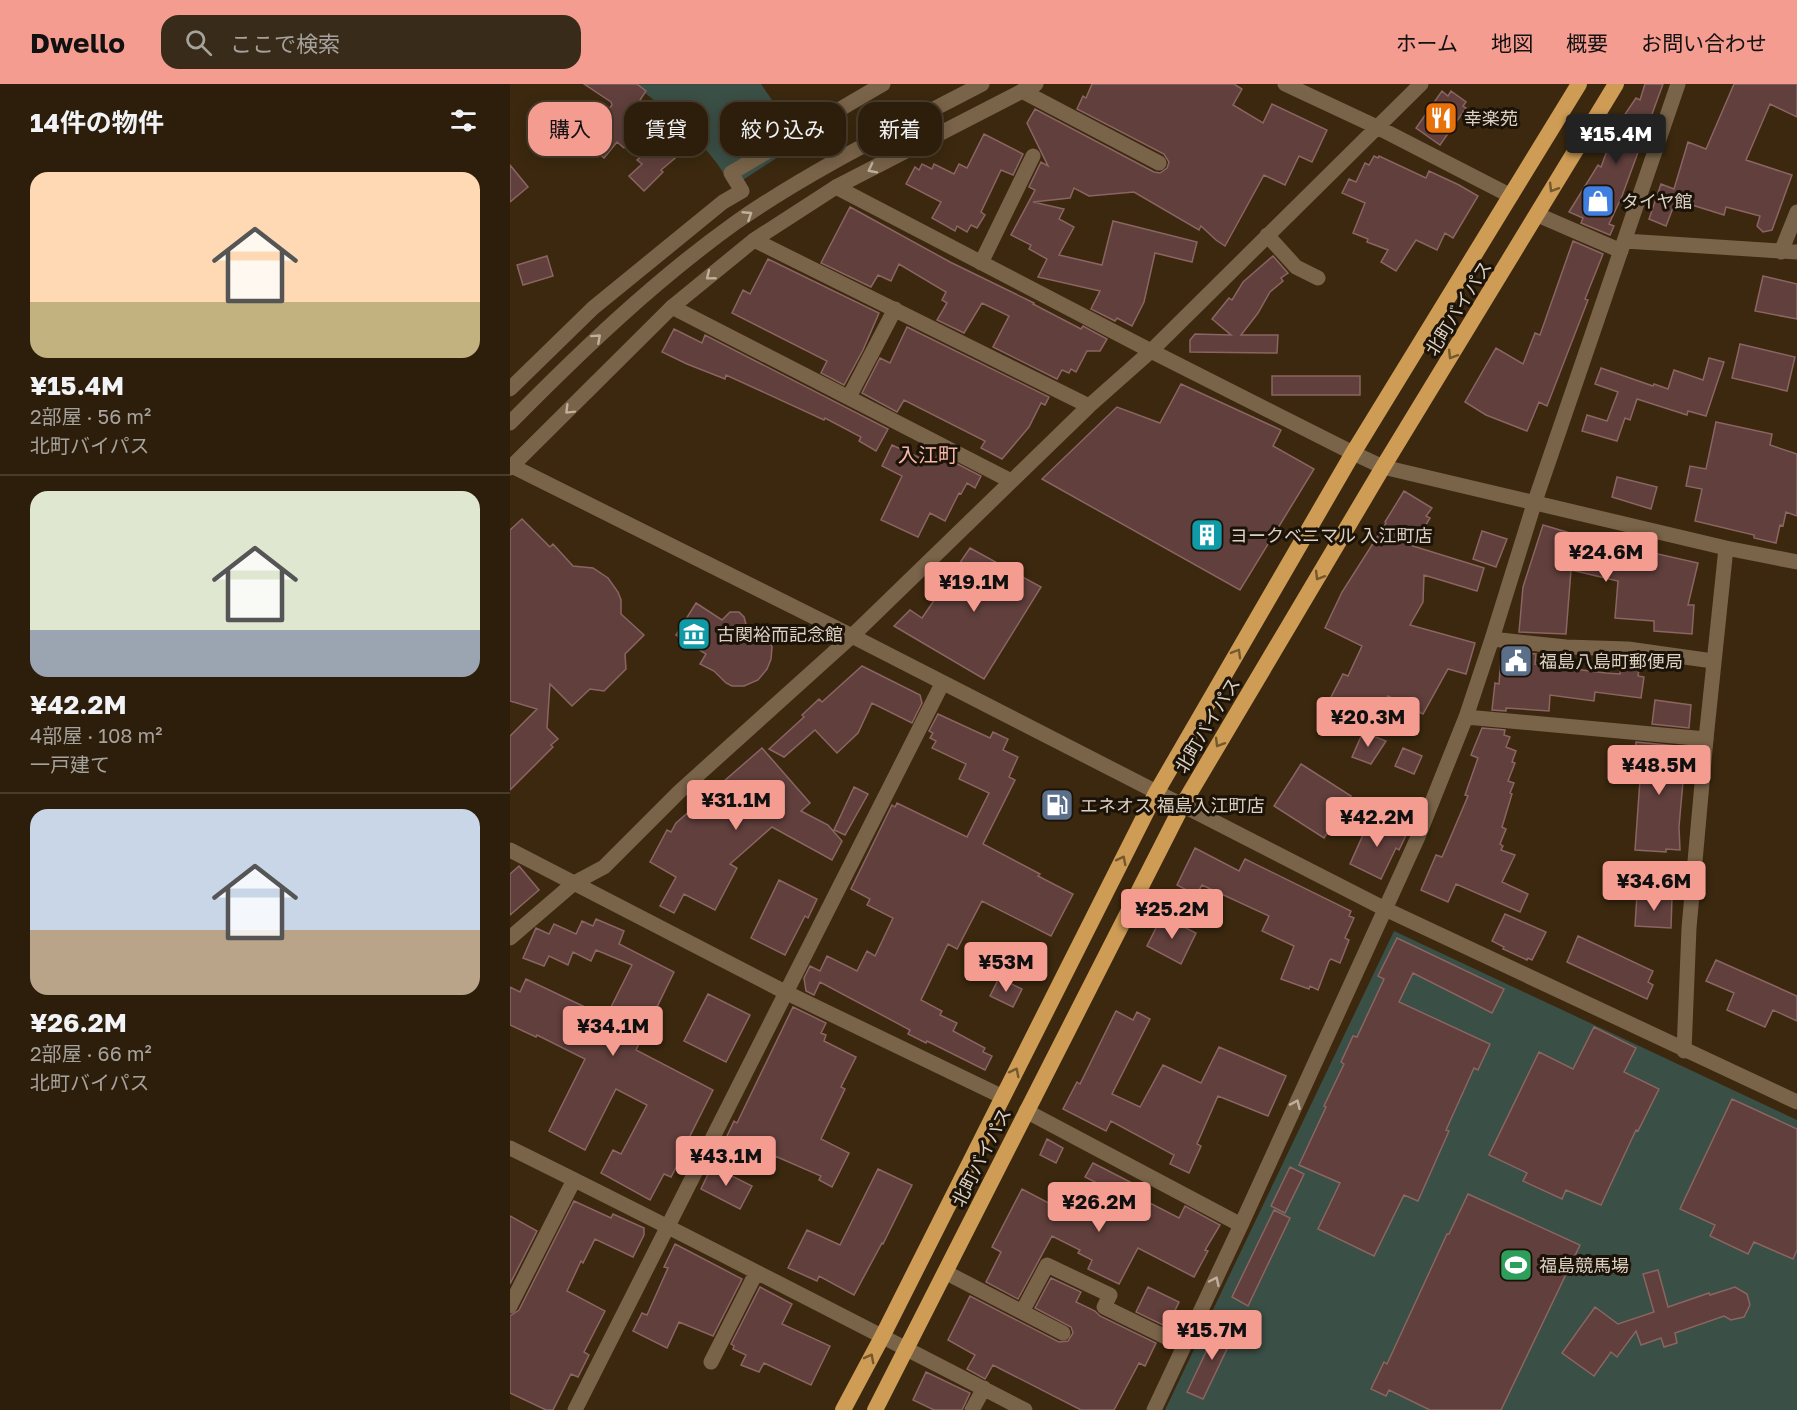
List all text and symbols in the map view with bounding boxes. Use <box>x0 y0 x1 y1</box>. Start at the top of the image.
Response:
search box <box>161 15 581 69</box>
text: Dwello <box>30 26 125 59</box>
icon: search <box>182 26 215 59</box>
text: ここで検索 <box>230 30 340 57</box>
text: ホーム <box>1396 30 1458 56</box>
text: 地図 <box>1491 30 1533 56</box>
text: 概要 <box>1566 30 1608 56</box>
text: お問い合わせ <box>1641 30 1767 56</box>
restaurant icon: 幸楽苑 <box>1423 100 1459 136</box>
chip: 購入 <box>528 102 612 156</box>
chip: 賃貸 <box>624 102 708 156</box>
chip: 絞り込み <box>720 102 846 156</box>
chip: 新着 <box>858 102 942 156</box>
icon: filters <box>447 104 480 137</box>
text: 14件の物件 <box>30 107 164 138</box>
place label: 幸楽苑 <box>1464 107 1518 129</box>
pin: ¥15.4M <box>1567 114 1665 165</box>
text: ¥15.4M <box>1580 121 1652 145</box>
one-way arrow <box>868 161 879 173</box>
one-way arrow <box>1549 182 1561 192</box>
shop icon: タイヤ館 <box>1580 183 1616 219</box>
place label: タイヤ館 <box>1621 190 1692 212</box>
icon: home <box>201 211 309 319</box>
one-way arrow <box>742 211 752 223</box>
street label: 北町バイパス <box>1420 257 1496 359</box>
one-way arrow <box>706 268 717 279</box>
one-way arrow <box>590 334 601 345</box>
one-way arrow <box>1447 349 1459 359</box>
text: ¥15.4M <box>30 370 124 401</box>
one-way arrow <box>565 402 576 413</box>
text: 2部屋 · 56 m² <box>30 404 151 428</box>
text: 北町バイパス <box>30 433 150 457</box>
district label: 入江町 <box>898 442 958 466</box>
building icon: ヨークベニマル 入江町店 <box>1189 517 1225 553</box>
place label: ヨークベニマル 入江町店 <box>1230 524 1433 546</box>
icon: home <box>201 530 309 638</box>
pin: ¥24.6M <box>1557 532 1655 583</box>
text: ¥24.6M <box>1569 539 1643 563</box>
pin: ¥19.1M <box>925 562 1023 613</box>
text: ¥19.1M <box>939 569 1009 593</box>
one-way arrow <box>1314 570 1326 580</box>
museum icon: 古関裕而記念館 <box>676 616 712 652</box>
place label: 古関裕而記念館 <box>717 623 843 645</box>
public building icon: 福島八島町郵便局 <box>1498 643 1534 679</box>
one-way arrow <box>1230 649 1241 659</box>
place label: 福島八島町郵便局 <box>1539 650 1683 672</box>
street label: 北町バイパス <box>1170 673 1244 777</box>
text: ¥42.2M <box>30 689 127 720</box>
pin: ¥20.3M <box>1319 697 1417 748</box>
text: ¥20.3M <box>1331 704 1405 728</box>
text: 4部屋 · 108 m² <box>30 723 162 747</box>
one-way arrow <box>1215 737 1226 747</box>
pin: ¥48.5M <box>1610 745 1708 796</box>
text: 一戸建て <box>30 752 110 776</box>
text: ¥48.5M <box>1622 752 1696 776</box>
pin: ¥31.1M <box>687 780 785 831</box>
text: ¥31.1M <box>701 787 771 811</box>
fuel station icon: エネオス 福島入江町店 <box>1039 787 1075 823</box>
place label: エネオス 福島入江町店 <box>1080 794 1265 816</box>
pin: ¥42.2M <box>1328 797 1426 848</box>
text: ¥42.2M <box>1340 804 1414 828</box>
icon: home <box>201 848 309 956</box>
one-way arrow <box>1115 856 1126 867</box>
pin: ¥34.6M <box>1605 861 1703 912</box>
text: ¥34.6M <box>1617 868 1691 892</box>
pin: ¥25.2M <box>1123 889 1221 940</box>
text: ¥25.2M <box>1135 896 1209 920</box>
pin: ¥53M <box>970 942 1042 993</box>
text: ¥53M <box>978 949 1034 973</box>
pin: ¥34.1M <box>564 1006 662 1057</box>
text: ¥26.2M <box>30 1007 127 1038</box>
text: ¥34.1M <box>577 1013 649 1037</box>
text: 2部屋 · 66 m² <box>30 1041 152 1065</box>
one-way arrow <box>1008 1068 1020 1079</box>
text: 北町バイパス <box>30 1070 150 1094</box>
one-way arrow <box>1289 1099 1301 1110</box>
street label: 北町バイパス <box>947 1104 1015 1210</box>
pin: ¥43.1M <box>677 1136 775 1187</box>
text: ¥43.1M <box>690 1143 762 1167</box>
pin: ¥26.2M <box>1050 1182 1148 1233</box>
text: ¥26.2M <box>1062 1189 1136 1213</box>
sports icon: 福島競馬場 <box>1498 1247 1534 1283</box>
place label: 福島競馬場 <box>1539 1254 1629 1276</box>
one-way arrow <box>1207 1277 1219 1288</box>
pin: ¥15.7M <box>1163 1310 1261 1361</box>
text: ¥15.7M <box>1177 1317 1247 1341</box>
one-way arrow <box>863 1354 874 1365</box>

